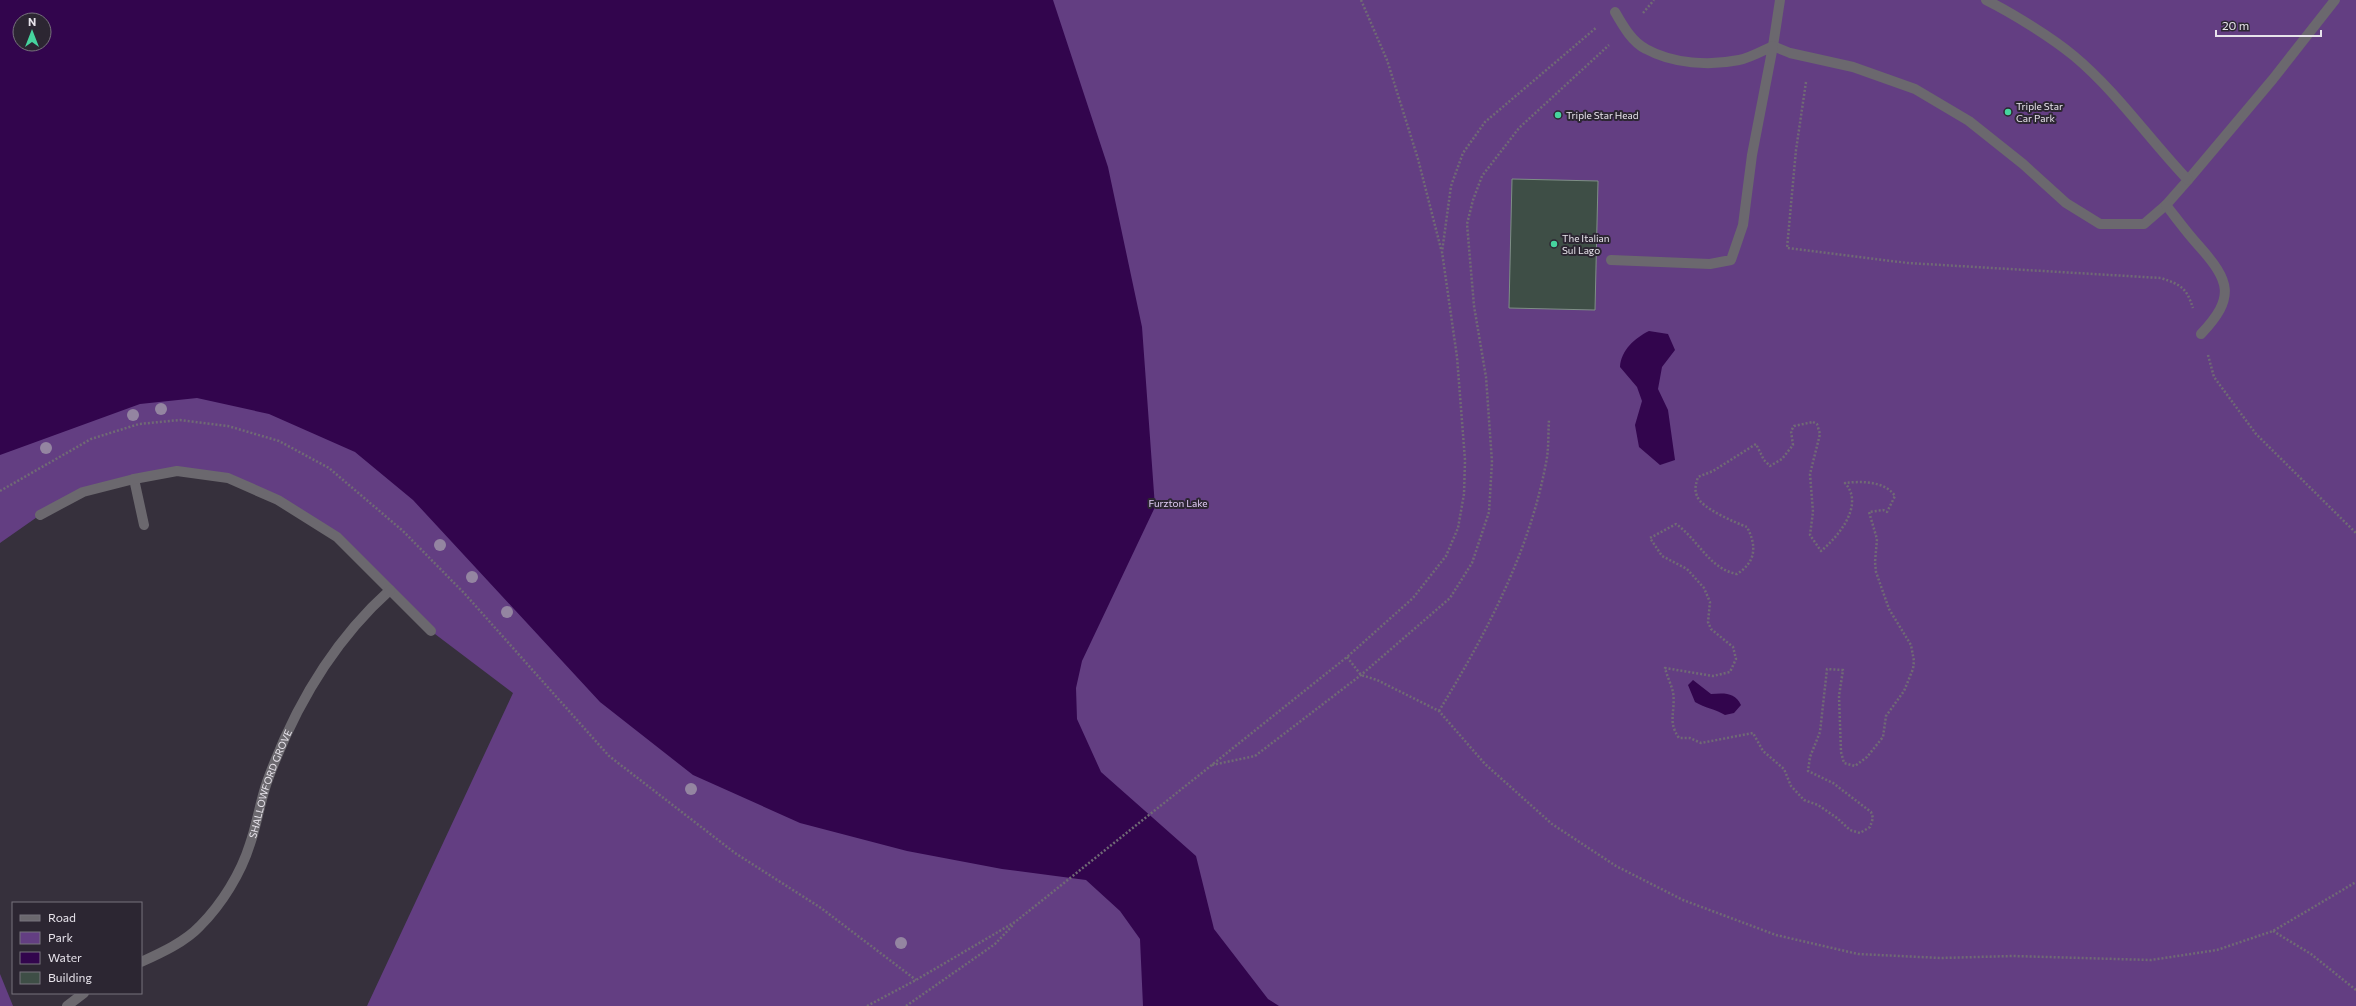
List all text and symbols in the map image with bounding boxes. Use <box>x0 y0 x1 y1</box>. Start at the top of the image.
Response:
north arrow <box>12 12 52 52</box>
scale bar <box>2216 12 2321 38</box>
text: N <box>28 15 36 28</box>
text: 20 m <box>2222 18 2249 32</box>
place label: Triple Star Car Park <box>2016 100 2063 124</box>
marker: Triple Star Car Park <box>2003 107 2013 117</box>
place label: Triple Star Head <box>1566 109 1639 121</box>
marker: Triple Star Head <box>1553 110 1563 120</box>
place label: The Italian Sul Lago <box>1562 232 1610 256</box>
marker: The Italian Sul Lago <box>1549 239 1559 249</box>
park label: Furzton Lake <box>1148 497 1208 509</box>
street label: SHALLOWFORD GROVE <box>246 727 294 840</box>
legend <box>12 902 142 994</box>
text: Road <box>48 910 76 924</box>
text: Park <box>48 930 74 944</box>
text: Water <box>48 950 82 964</box>
text: Building <box>48 970 92 984</box>

